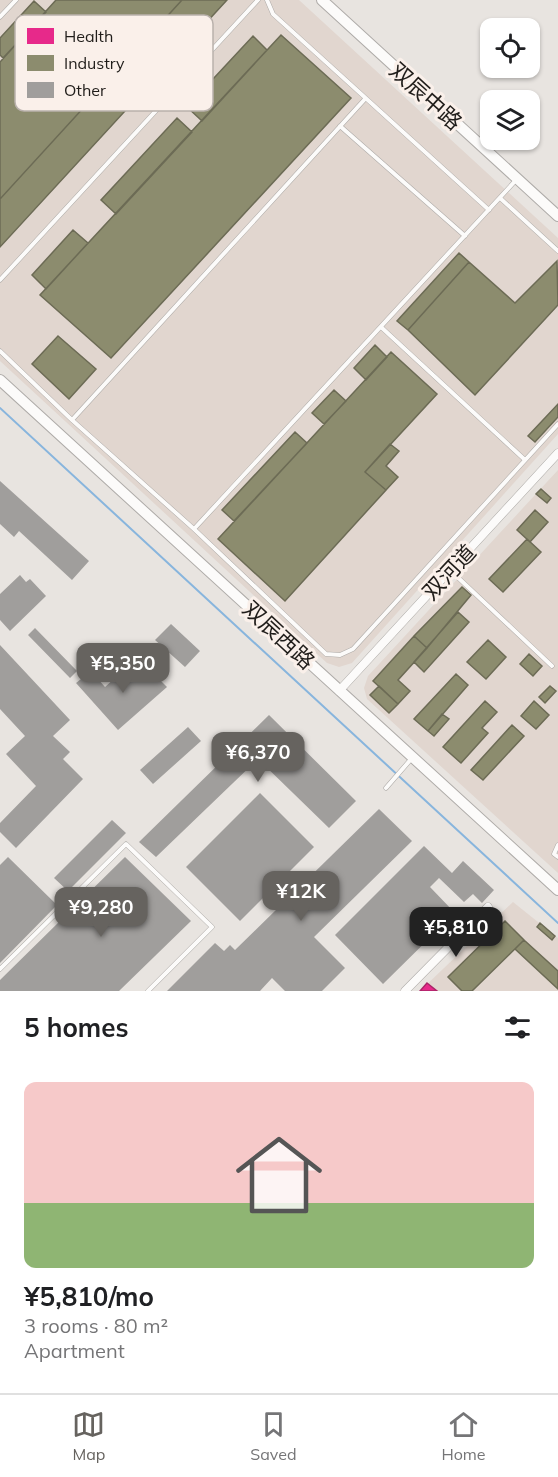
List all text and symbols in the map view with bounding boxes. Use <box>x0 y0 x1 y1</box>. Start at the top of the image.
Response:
legend <box>15 15 213 111</box>
map controls <box>480 18 540 150</box>
button: locate <box>480 18 540 78</box>
text: Health <box>64 26 113 46</box>
text: Industry <box>64 53 125 73</box>
street label: 双辰中路 <box>384 56 468 136</box>
text: Other <box>64 80 106 100</box>
button: layers <box>480 90 540 150</box>
street label: 双河道 <box>416 538 482 606</box>
street label: 双辰西路 <box>237 595 321 675</box>
pin: ¥5,350 <box>74 643 172 694</box>
text: ¥5,350 <box>91 650 155 675</box>
pin: ¥6,370 <box>209 732 307 783</box>
text: ¥6,370 <box>226 739 290 764</box>
pin: ¥12K <box>265 871 337 922</box>
text: ¥12K <box>276 878 326 903</box>
pin: ¥9,280 <box>52 887 150 938</box>
text: ¥9,280 <box>69 894 133 919</box>
pin: ¥5,810 <box>407 907 505 958</box>
text: ¥5,810 <box>424 914 488 939</box>
text: 5 homes <box>24 1011 128 1044</box>
icon: filters <box>501 1011 534 1044</box>
icon: home <box>225 1121 333 1229</box>
text: ¥5,810/mo <box>24 1280 154 1313</box>
text: 3 rooms · 80 m² <box>24 1313 168 1338</box>
text: Apartment <box>24 1338 125 1363</box>
tab: Map <box>72 1408 105 1464</box>
tab: Saved <box>250 1408 297 1464</box>
tab: Home <box>441 1408 486 1464</box>

